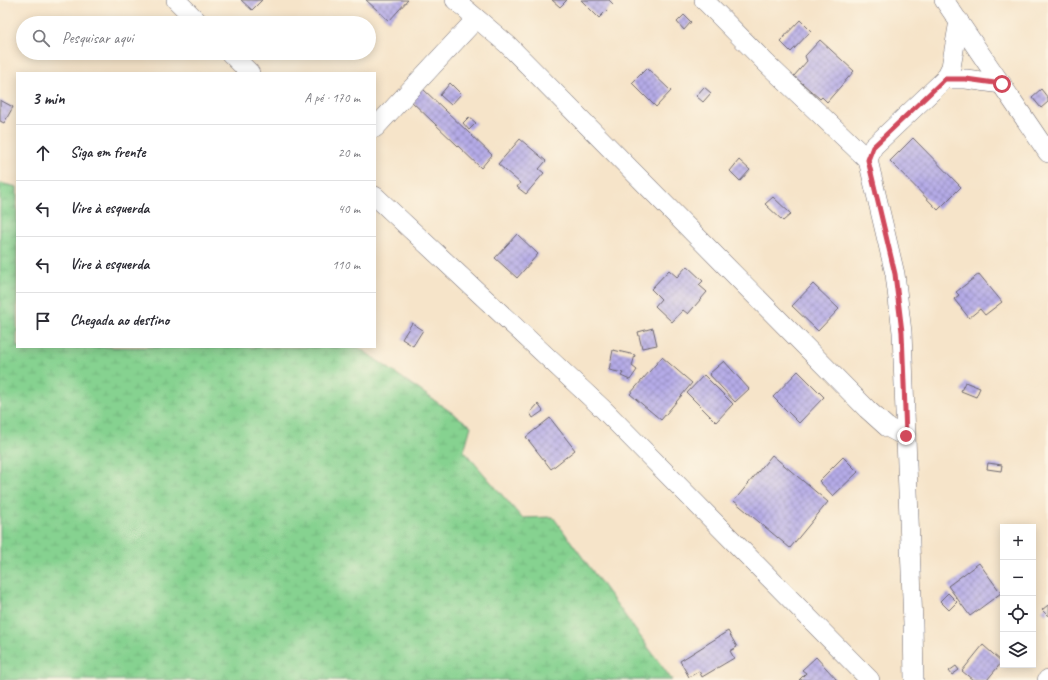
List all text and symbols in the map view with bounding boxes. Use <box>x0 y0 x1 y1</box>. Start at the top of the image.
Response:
search box <box>16 16 376 60</box>
icon: search <box>30 27 52 49</box>
text: Pesquisar aqui <box>62 29 133 48</box>
route start <box>993 75 1011 93</box>
text: 3 min <box>32 88 65 109</box>
text: A pé · 170 m <box>304 90 360 106</box>
icon: ahead <box>32 142 54 164</box>
text: Siga em frente <box>70 143 146 162</box>
text: 20 m <box>338 145 360 161</box>
icon: left <box>32 198 54 220</box>
text: Vire à esquerda <box>70 199 149 218</box>
text: 40 m <box>338 201 360 217</box>
icon: left <box>32 254 54 276</box>
text: Vire à esquerda <box>70 255 149 274</box>
text: 110 m <box>332 257 360 273</box>
icon: arrive <box>32 310 54 332</box>
text: Chegada ao destino <box>70 311 169 330</box>
route end <box>897 427 915 445</box>
map controls <box>1000 524 1036 668</box>
button: + <box>1000 524 1036 560</box>
button: − <box>1000 560 1036 596</box>
button: locate <box>1000 596 1036 632</box>
button: layers <box>1000 632 1036 668</box>

